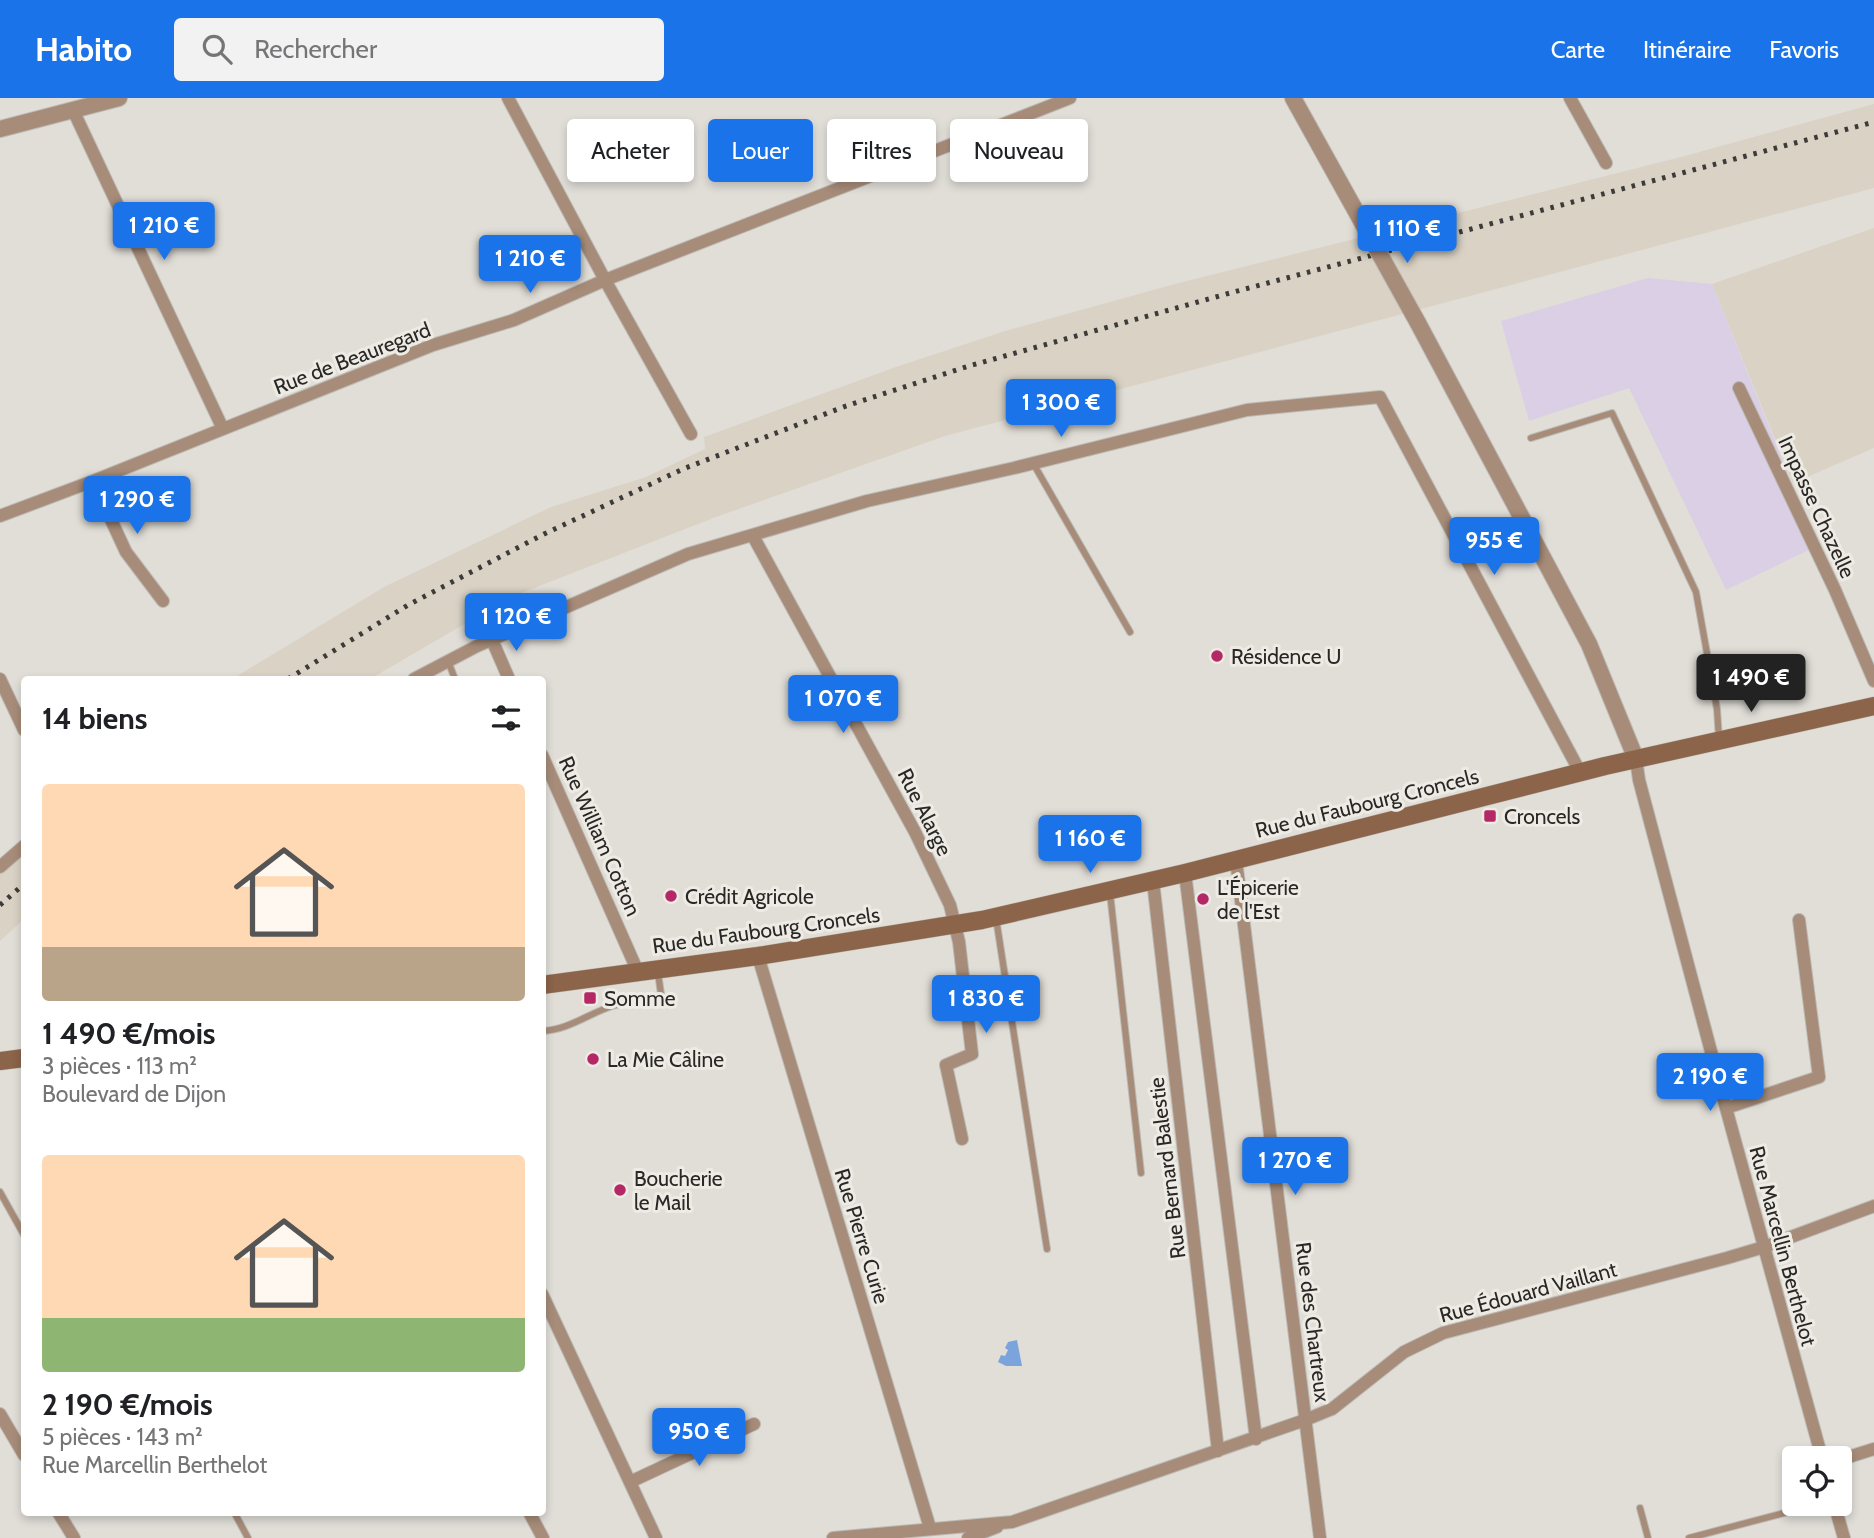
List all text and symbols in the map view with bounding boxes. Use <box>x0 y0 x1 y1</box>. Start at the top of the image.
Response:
search box <box>174 18 664 81</box>
text: Habito <box>35 29 132 69</box>
icon: search <box>198 30 236 68</box>
text: Rechercher <box>254 33 377 65</box>
text: Carte <box>1551 35 1605 64</box>
text: Itinéraire <box>1643 35 1731 64</box>
text: Favoris <box>1769 35 1839 64</box>
chip: Acheter <box>567 119 694 182</box>
chip: Louer <box>708 119 813 182</box>
chip: Filtres <box>827 119 936 182</box>
chip: Nouveau <box>950 119 1088 182</box>
pin: 1 210 € <box>99 202 229 262</box>
pin: 1 110 € <box>1342 206 1472 265</box>
text: 1 210 € <box>129 211 199 239</box>
text: 1 110 € <box>1374 214 1440 242</box>
pin: 1 210 € <box>465 236 595 295</box>
text: 1 210 € <box>495 244 565 272</box>
street label: Rue de Beauregard <box>270 317 434 399</box>
pin: 1 300 € <box>996 380 1126 439</box>
text: 1 300 € <box>1022 388 1100 416</box>
street label: Impasse Chazelle <box>1773 432 1861 582</box>
pin: 1 290 € <box>72 476 202 536</box>
text: 1 290 € <box>100 485 174 513</box>
pin: 955 € <box>1445 518 1543 577</box>
text: 955 € <box>1465 526 1523 554</box>
pin: 1 120 € <box>451 594 581 653</box>
text: 1 120 € <box>481 602 551 630</box>
place label: Résidence U <box>1231 644 1341 669</box>
marker: Résidence U <box>1209 648 1225 664</box>
pin: 1 490 € <box>1686 654 1816 714</box>
text: 1 490 € <box>1712 663 1790 691</box>
pin: 1 070 € <box>778 676 908 735</box>
text: 1 070 € <box>804 684 882 712</box>
icon: filters <box>487 699 525 737</box>
text: 14 biens <box>42 700 147 737</box>
street label: Rue William Cotton <box>554 752 646 920</box>
street label: Rue du Faubourg Croncels <box>1253 763 1482 843</box>
street label: Rue Alarge <box>892 764 958 860</box>
place label: Croncels <box>1504 804 1581 829</box>
marker: Croncels <box>1482 808 1498 824</box>
pin: 1 160 € <box>1025 816 1155 875</box>
text: 1 160 € <box>1054 824 1126 852</box>
icon: home <box>221 829 347 955</box>
place label: L'Épicerie de l'Est <box>1217 875 1299 924</box>
place label: Crédit Agricole <box>685 884 814 909</box>
marker: Crédit Agricole <box>663 888 679 904</box>
marker: L'Épicerie de l'Est <box>1195 891 1211 907</box>
street label: Rue du Faubourg Croncels <box>651 902 882 958</box>
pin: 1 830 € <box>921 976 1051 1035</box>
text: 1 830 € <box>948 984 1024 1012</box>
place label: Somme <box>604 986 676 1011</box>
marker: Somme <box>582 990 598 1006</box>
text: 1 490 €/mois <box>42 1015 216 1052</box>
place label: La Mie Câline <box>607 1047 724 1072</box>
marker: La Mie Câline <box>585 1051 601 1067</box>
text: 3 pièces · 113 m² <box>42 1052 197 1080</box>
pin: 2 190 € <box>1645 1054 1775 1113</box>
text: 2 190 € <box>1673 1062 1747 1090</box>
street label: Rue Bernard Balestie <box>1143 1076 1191 1260</box>
text: Boulevard de Dijon <box>42 1080 226 1108</box>
pin: 1 270 € <box>1230 1138 1360 1197</box>
street label: Rue Marcellin Berthelot <box>1744 1143 1822 1349</box>
text: 1 270 € <box>1258 1146 1332 1174</box>
street label: Rue Pierre Curie <box>830 1165 894 1307</box>
place label: Boucherie le Mail <box>634 1166 723 1215</box>
marker: Boucherie le Mail <box>612 1182 628 1198</box>
icon: home <box>221 1200 347 1326</box>
street label: Rue des Chartreux <box>1291 1241 1335 1403</box>
street label: Rue Édouard Vaillant <box>1437 1256 1619 1328</box>
text: 2 190 €/mois <box>42 1386 213 1423</box>
pin: 950 € <box>650 1408 748 1468</box>
text: 950 € <box>668 1417 730 1445</box>
text: 5 pièces · 143 m² <box>42 1423 203 1451</box>
map controls <box>1782 1446 1852 1516</box>
button: locate <box>1782 1446 1852 1516</box>
text: Rue Marcellin Berthelot <box>42 1451 267 1479</box>

